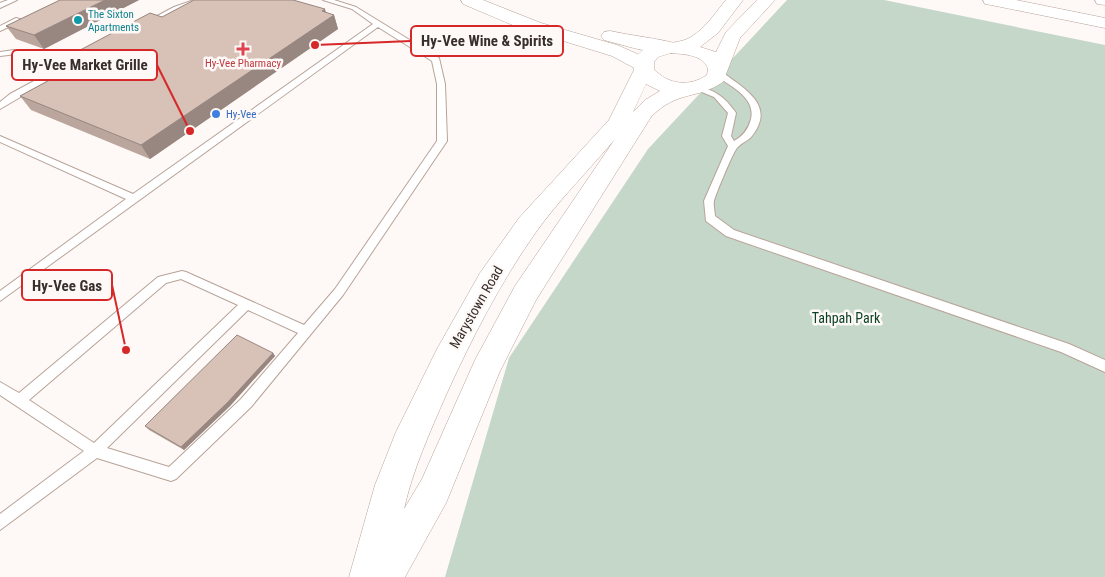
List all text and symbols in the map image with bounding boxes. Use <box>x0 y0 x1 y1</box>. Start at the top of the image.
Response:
place label: The Sixton Apartments <box>88 8 139 34</box>
marker: The Sixton Apartments <box>72 14 84 26</box>
callout: Hy-Vee Wine & Spirits <box>411 26 563 56</box>
text: Hy-Vee Wine & Spirits <box>421 32 553 50</box>
marker: Hy-Vee Pharmacy <box>237 43 249 55</box>
callout: Hy-Vee Market Grille <box>12 50 157 80</box>
text: Hy-Vee Market Grille <box>22 56 148 74</box>
place label: Hy-Vee Pharmacy <box>205 57 281 70</box>
marker: Hy-Vee <box>210 108 222 120</box>
place label: Hy-Vee <box>226 108 256 121</box>
street label: Marystown Road <box>446 263 506 351</box>
callout: Hy-Vee Gas <box>22 270 112 300</box>
text: Hy-Vee Gas <box>32 277 102 295</box>
park label: Tahpah Park <box>812 310 881 326</box>

